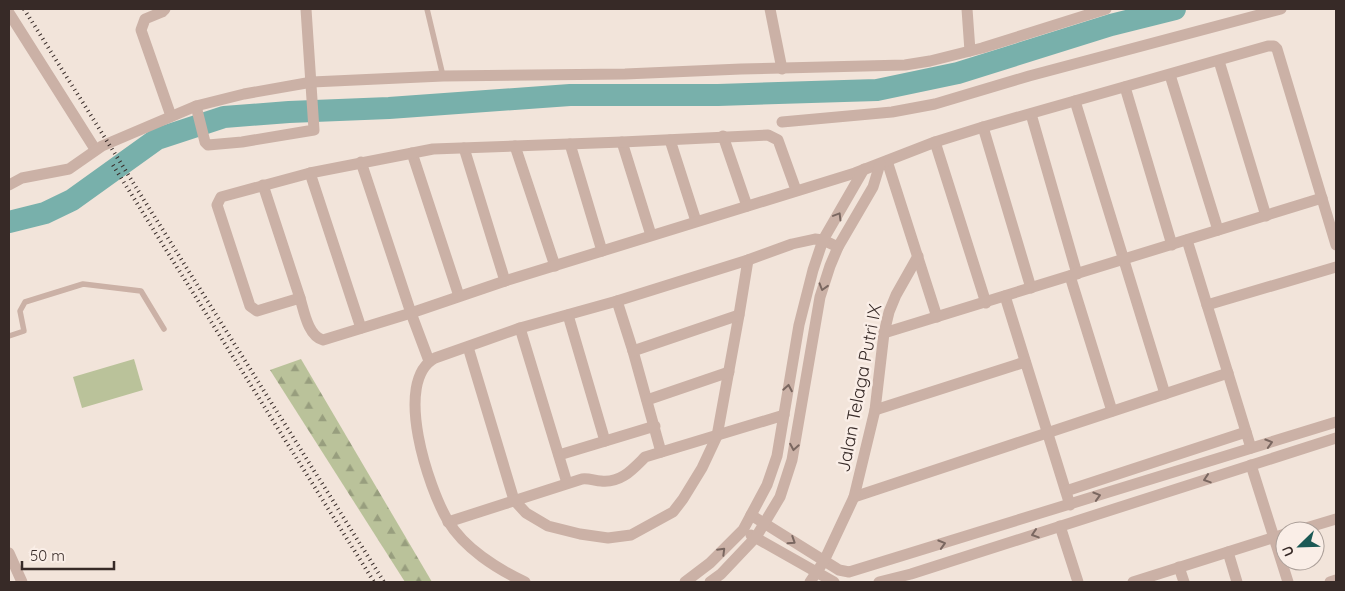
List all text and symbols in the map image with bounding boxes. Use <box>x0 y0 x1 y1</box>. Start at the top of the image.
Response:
one-way arrow <box>831 213 841 222</box>
one-way arrow <box>819 283 829 291</box>
street label: Jalan Telaga Putri IX <box>831 302 887 474</box>
one-way arrow <box>783 384 793 392</box>
one-way arrow <box>1264 439 1273 449</box>
one-way arrow <box>789 443 799 451</box>
one-way arrow <box>1203 474 1211 484</box>
one-way arrow <box>1092 492 1101 502</box>
north arrow <box>1275 521 1325 571</box>
one-way arrow <box>1031 529 1040 539</box>
one-way arrow <box>786 535 796 544</box>
scale bar <box>22 538 115 570</box>
one-way arrow <box>937 540 945 550</box>
text: U <box>1278 543 1298 559</box>
text: 50 m <box>30 546 65 565</box>
one-way arrow <box>716 548 725 557</box>

